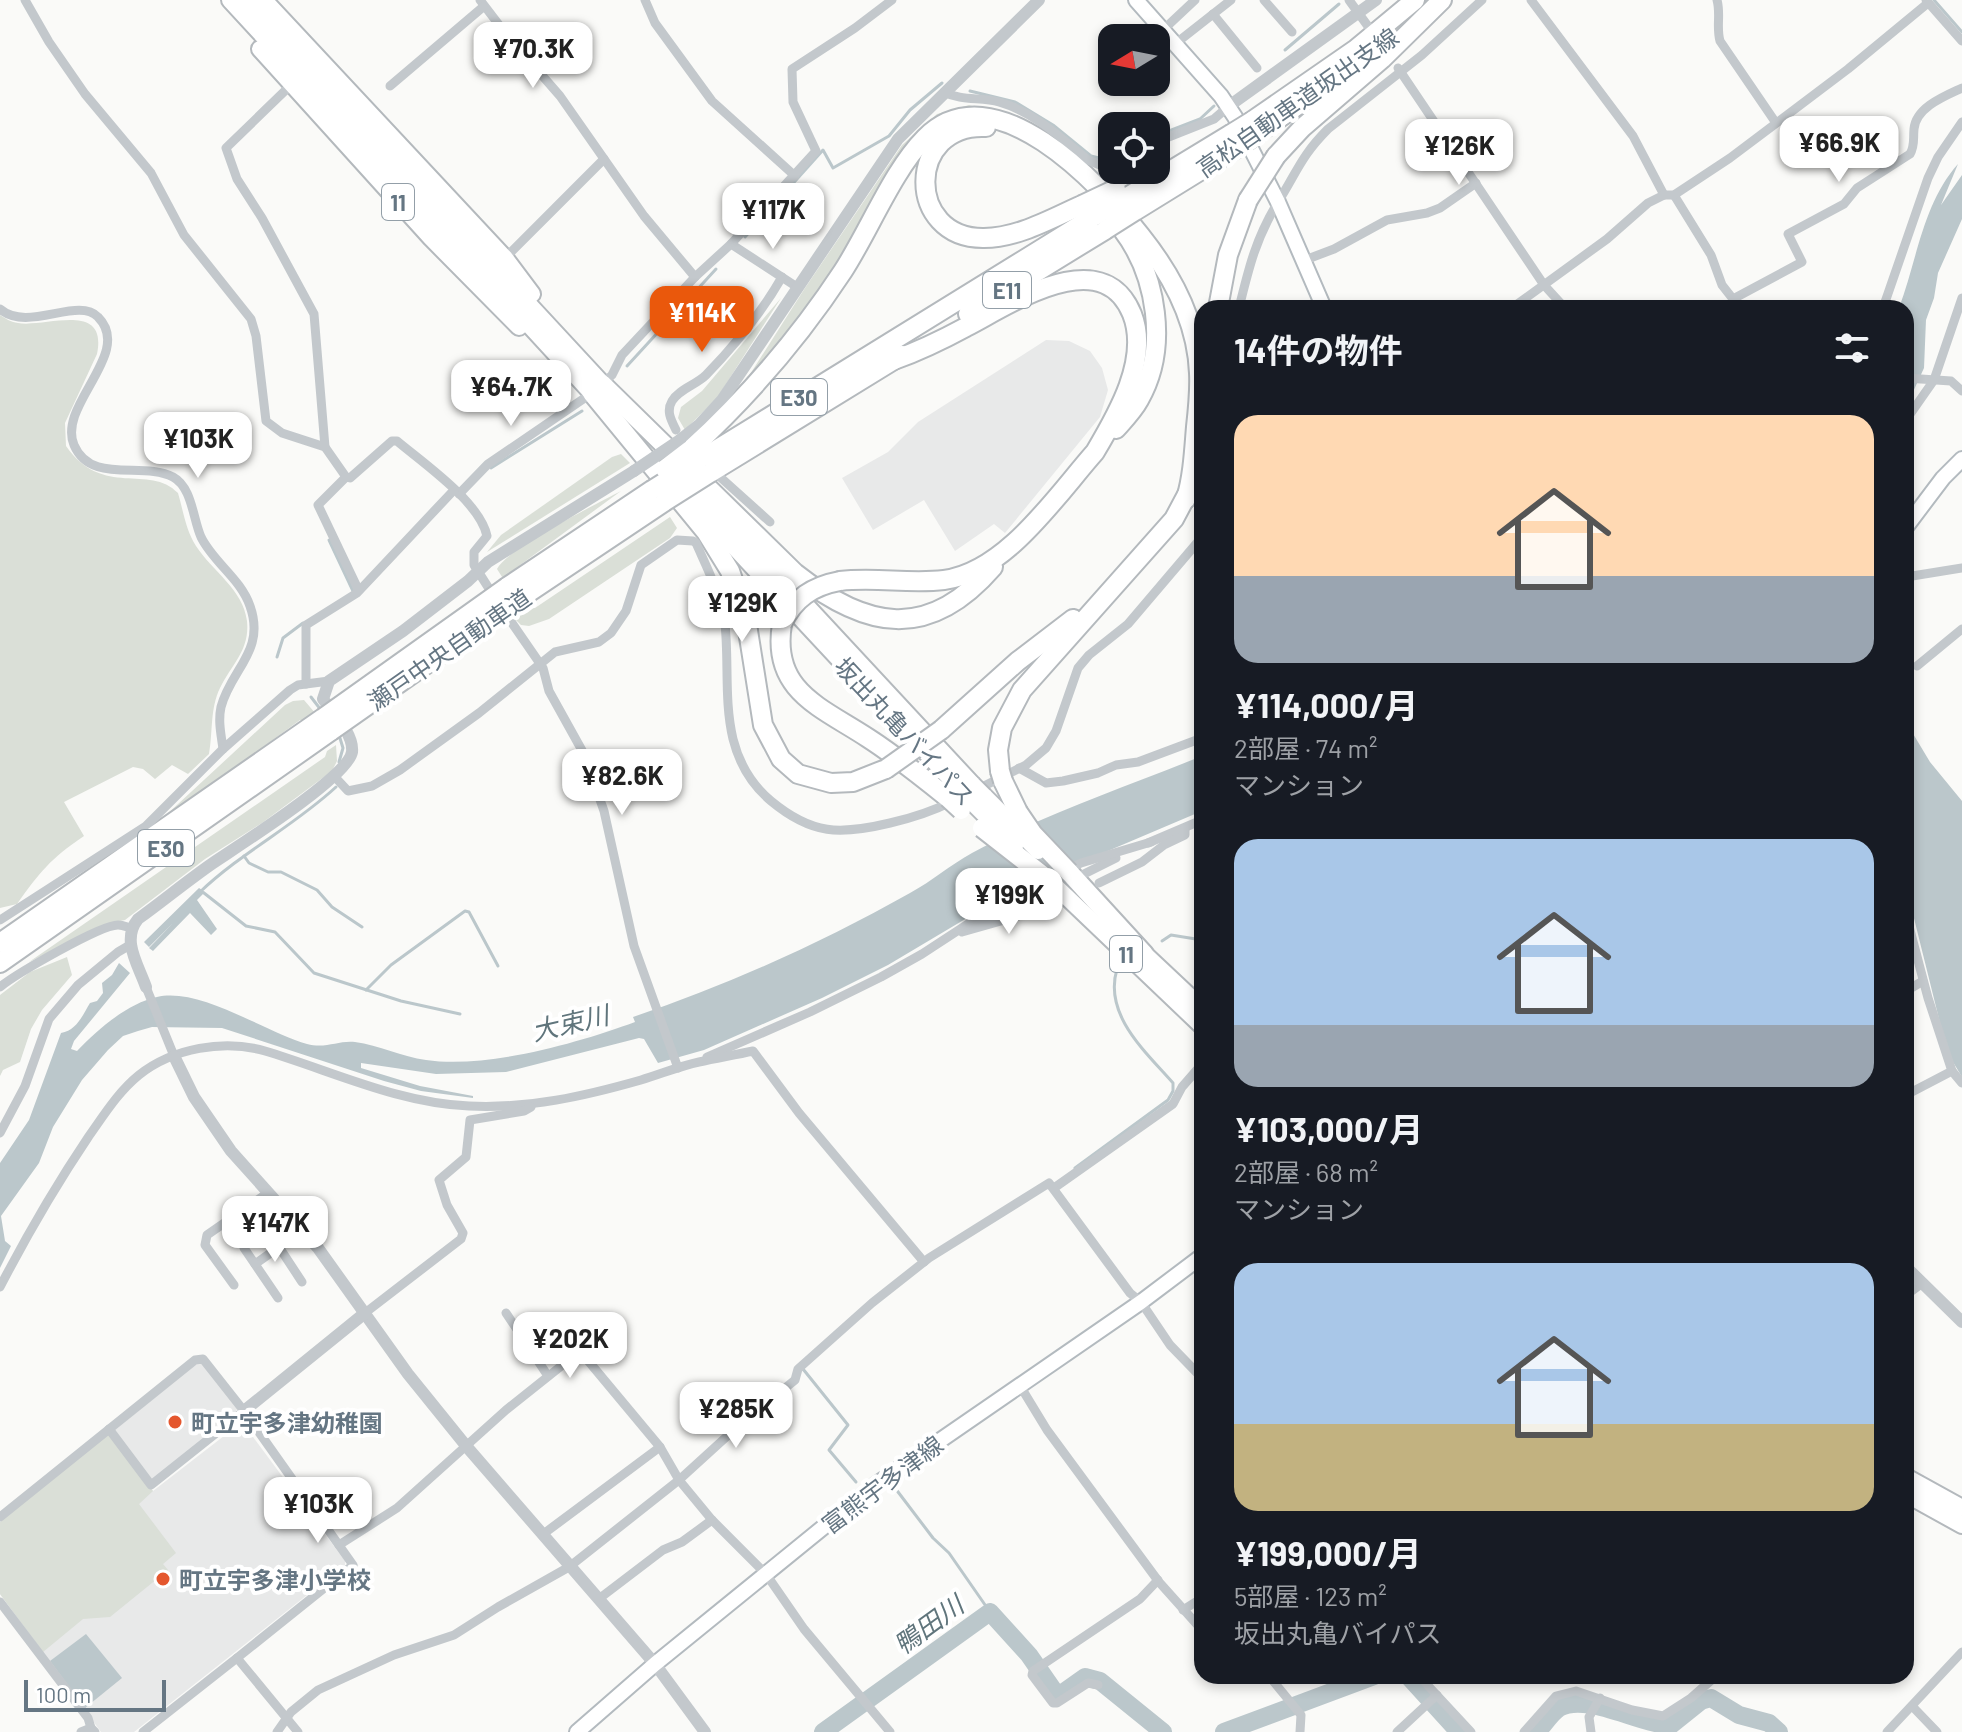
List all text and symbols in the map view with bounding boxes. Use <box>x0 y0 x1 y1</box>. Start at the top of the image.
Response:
street label: 高松自動車道坂出支線 <box>1190 21 1404 183</box>
pin: ¥70.3K <box>468 22 598 90</box>
north arrow <box>1098 24 1170 96</box>
map controls <box>1098 24 1170 184</box>
text: ¥70.3K <box>492 32 574 63</box>
button: locate <box>1098 112 1170 184</box>
pin: ¥66.9K <box>1774 116 1904 184</box>
pin: ¥126K <box>1403 119 1515 187</box>
text: ¥66.9K <box>1798 126 1880 157</box>
text: ¥126K <box>1423 129 1495 160</box>
pin: ¥117K <box>717 183 829 251</box>
road number: 11 <box>382 184 414 220</box>
text: ¥117K <box>740 193 806 224</box>
road number: E11 <box>983 272 1031 308</box>
pin: ¥114K <box>646 286 758 354</box>
text: ¥114K <box>668 296 736 327</box>
icon: filters <box>1830 326 1874 370</box>
text: 14件の物件 <box>1234 329 1403 370</box>
pin: ¥64.7K <box>446 360 576 428</box>
text: ¥64.7K <box>469 370 553 401</box>
road number: E30 <box>771 379 827 415</box>
pin: ¥103K <box>142 412 254 480</box>
text: ¥103K <box>162 422 234 453</box>
icon: home <box>1482 467 1626 611</box>
pin: ¥129K <box>686 576 798 644</box>
street label: 瀬戸中央自動車道 <box>362 582 536 716</box>
text: ¥129K <box>706 586 778 617</box>
street label: 坂出丸亀バイパス <box>829 651 981 811</box>
text: ¥114,000/月 <box>1234 684 1419 725</box>
text: 2部屋 · 74 m² <box>1234 732 1378 763</box>
pin: ¥82.6K <box>557 749 687 817</box>
text: ¥82.6K <box>580 759 664 790</box>
text: マンション <box>1234 769 1364 800</box>
road number: E30 <box>138 830 194 866</box>
pin: ¥199K <box>953 868 1065 936</box>
text: ¥199K <box>974 878 1044 909</box>
icon: home <box>1482 891 1626 1035</box>
road number: 11 <box>1110 936 1142 972</box>
water label: 大束川 <box>529 997 614 1046</box>
text: ¥103,000/月 <box>1234 1108 1423 1149</box>
text: 2部屋 · 68 m² <box>1234 1156 1378 1187</box>
text: マンション <box>1234 1193 1364 1224</box>
pin: ¥147K <box>219 1196 331 1264</box>
text: ¥147K <box>240 1206 310 1237</box>
pin: ¥202K <box>514 1312 626 1380</box>
icon: home <box>1482 1315 1626 1459</box>
text: ¥202K <box>531 1322 609 1353</box>
pin: ¥285K <box>680 1382 792 1450</box>
text: ¥285K <box>698 1392 774 1423</box>
place label: 町立宇多津幼稚園 <box>191 1408 383 1437</box>
marker: 町立宇多津幼稚園 <box>166 1413 184 1431</box>
street label: 富熊宇多津線 <box>816 1429 948 1539</box>
pin: ¥103K <box>262 1477 374 1545</box>
text: ¥103K <box>282 1487 354 1518</box>
text: ¥199,000/月 <box>1234 1532 1422 1573</box>
place label: 町立宇多津小学校 <box>179 1565 371 1594</box>
marker: 町立宇多津小学校 <box>154 1570 172 1588</box>
text: 5部屋 · 123 m² <box>1234 1580 1387 1611</box>
water label: 鴨田川 <box>887 1587 971 1659</box>
text: 坂出丸亀バイパス <box>1234 1617 1441 1648</box>
scale bar <box>24 1676 166 1712</box>
text: 100 m <box>36 1681 91 1707</box>

